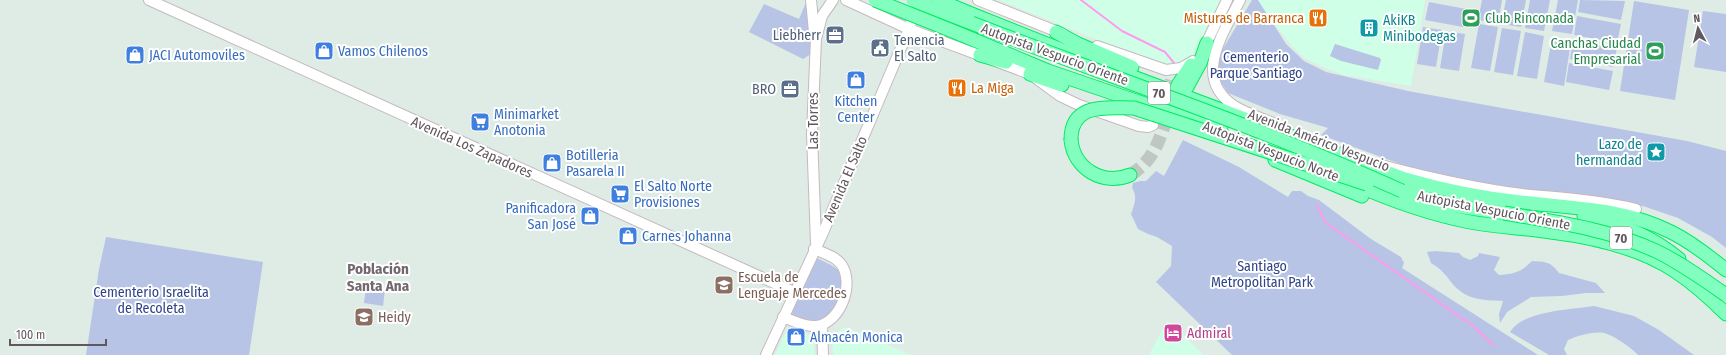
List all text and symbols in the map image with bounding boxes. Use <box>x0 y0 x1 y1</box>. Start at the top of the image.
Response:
restaurant icon: Misturas de Barranca <box>1307 7 1329 29</box>
sports icon: Club Rinconada <box>1460 7 1482 29</box>
north arrow <box>1678 8 1718 48</box>
place label: Misturas de Barranca <box>1184 10 1304 27</box>
place label: Club Rinconada <box>1485 10 1574 27</box>
place label: AkiKB Minibodegas <box>1383 12 1456 45</box>
text: N <box>1693 12 1701 25</box>
building icon: AkiKB Minibodegas <box>1358 17 1380 39</box>
street label: Autopista Vespucio Oriente <box>979 20 1131 89</box>
office icon: Liebherr <box>824 24 846 46</box>
place label: Liebherr <box>773 27 821 44</box>
place label: Tenencia El Salto <box>894 32 945 65</box>
place label: Canchas Ciudad Empresarial <box>1551 35 1641 68</box>
public building icon: Tenencia El Salto <box>869 37 891 59</box>
shop icon: Vamos Chilenos <box>313 40 335 62</box>
sports icon: Canchas Ciudad Empresarial <box>1644 40 1666 62</box>
place label: Vamos Chilenos <box>338 43 428 60</box>
shop icon: JACI Automoviles <box>124 44 146 66</box>
place label: JACI Automoviles <box>149 47 245 64</box>
park label: Cementerio Parque Santiago <box>1210 49 1302 82</box>
shop icon: Kitchen Center <box>845 69 867 91</box>
restaurant icon: La Miga <box>946 77 968 99</box>
office icon: BRO <box>779 78 801 100</box>
place label: La Miga <box>971 80 1014 97</box>
place label: BRO <box>752 81 776 98</box>
road number: 70 <box>1148 82 1170 104</box>
street label: Las Torres <box>805 92 822 150</box>
place label: Kitchen Center <box>835 93 877 126</box>
place label: Minimarket Anotonia <box>494 106 559 139</box>
street label: Avenida Américo Vespucio <box>1246 106 1392 175</box>
supermarket icon: Minimarket Anotonia <box>469 111 491 133</box>
street label: Avenida Los Zapadores <box>408 113 535 182</box>
street label: Autopista Vespucio Norte <box>1200 118 1341 185</box>
street label: Avenida El Salto <box>820 134 871 225</box>
place label: Lazo de hermandad <box>1576 136 1642 169</box>
place icon: Lazo de hermandad <box>1645 141 1667 163</box>
place label: Botilleria Pasarela II <box>566 147 625 180</box>
shop icon: Botilleria Pasarela II <box>541 152 563 174</box>
place label: El Salto Norte Provisiones <box>634 178 712 211</box>
supermarket icon: El Salto Norte Provisiones <box>609 183 631 205</box>
street label: Autopista Vespucio Oriente <box>1416 187 1572 234</box>
place label: Panificadora San José <box>505 200 576 233</box>
shop icon: Panificadora San José <box>579 205 601 227</box>
shop icon: Carnes Johanna <box>617 225 639 247</box>
road number: 70 <box>1610 227 1632 249</box>
place label: Carnes Johanna <box>642 228 731 245</box>
park label: Santiago Metropolitan Park <box>1211 258 1314 291</box>
district label: Población Santa Ana <box>347 260 410 295</box>
place label: Escuela de Lenguaje Mercedes <box>738 269 847 302</box>
school or university icon: Escuela de Lenguaje Mercedes <box>713 274 735 296</box>
park label: Cementerio Israelita de Recoleta <box>93 284 209 317</box>
school or university icon: Heidy <box>353 306 375 328</box>
place label: Heidy <box>378 309 411 326</box>
scale bar <box>10 321 106 347</box>
hotel icon: Admiral <box>1162 322 1184 344</box>
place label: Admiral <box>1187 325 1231 342</box>
shop icon: Almacén Monica <box>785 326 807 348</box>
text: 100 m <box>16 328 45 342</box>
place label: Almacén Monica <box>810 329 903 346</box>

